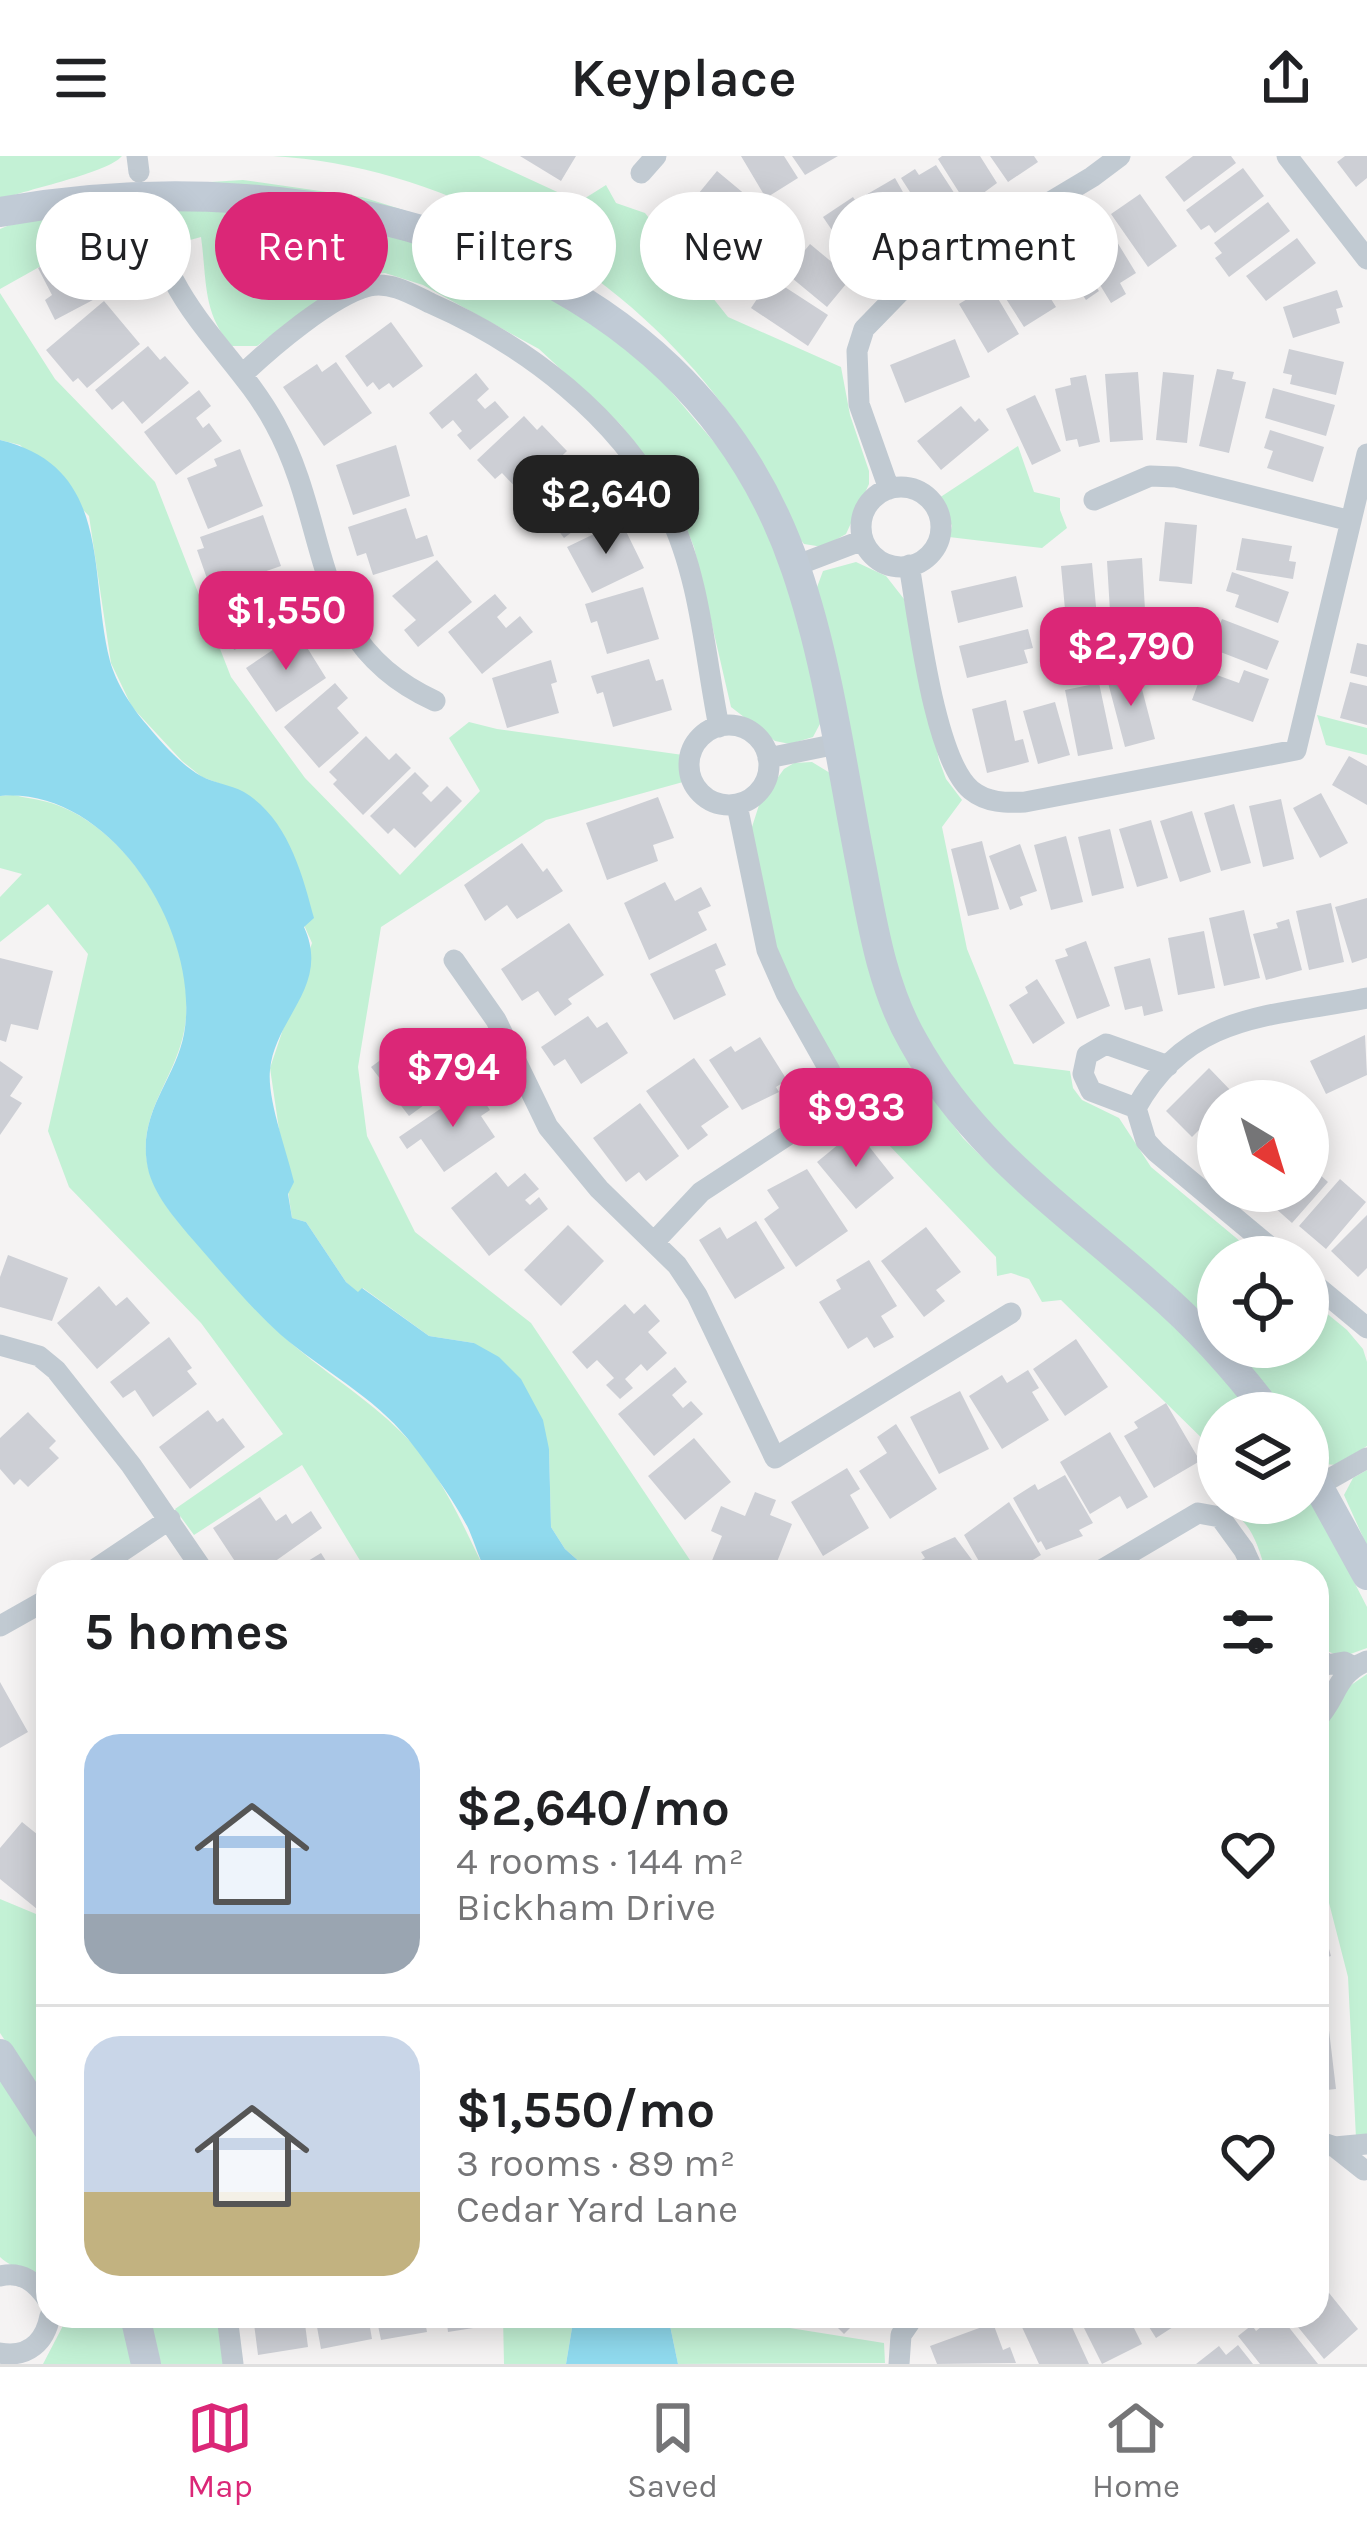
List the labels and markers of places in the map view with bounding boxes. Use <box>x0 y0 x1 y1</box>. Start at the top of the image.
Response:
pin: $2,640 <box>508 455 704 557</box>
pin: $1,550 <box>188 571 384 673</box>
pin: $2,790 <box>1033 607 1229 709</box>
pin: $794 <box>382 1028 524 1130</box>
pin: $933 <box>785 1068 927 1170</box>

